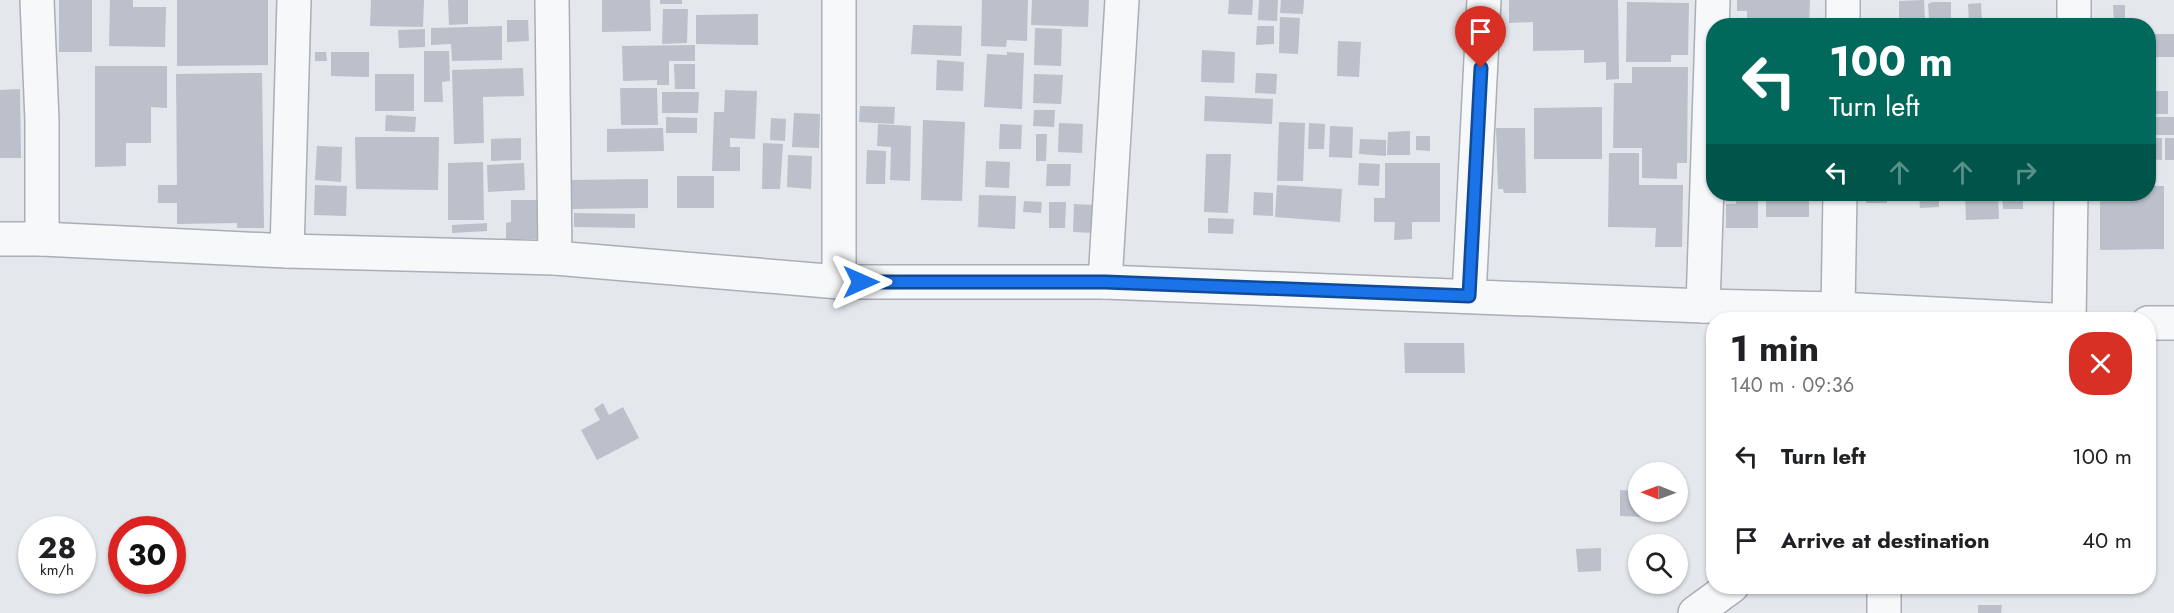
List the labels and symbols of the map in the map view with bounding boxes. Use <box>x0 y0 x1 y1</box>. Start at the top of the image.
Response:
pin <box>1455 6 1506 68</box>
position arrow <box>829 250 893 314</box>
north arrow <box>1628 462 1688 522</box>
speed limit sign: 30 <box>108 516 186 594</box>

